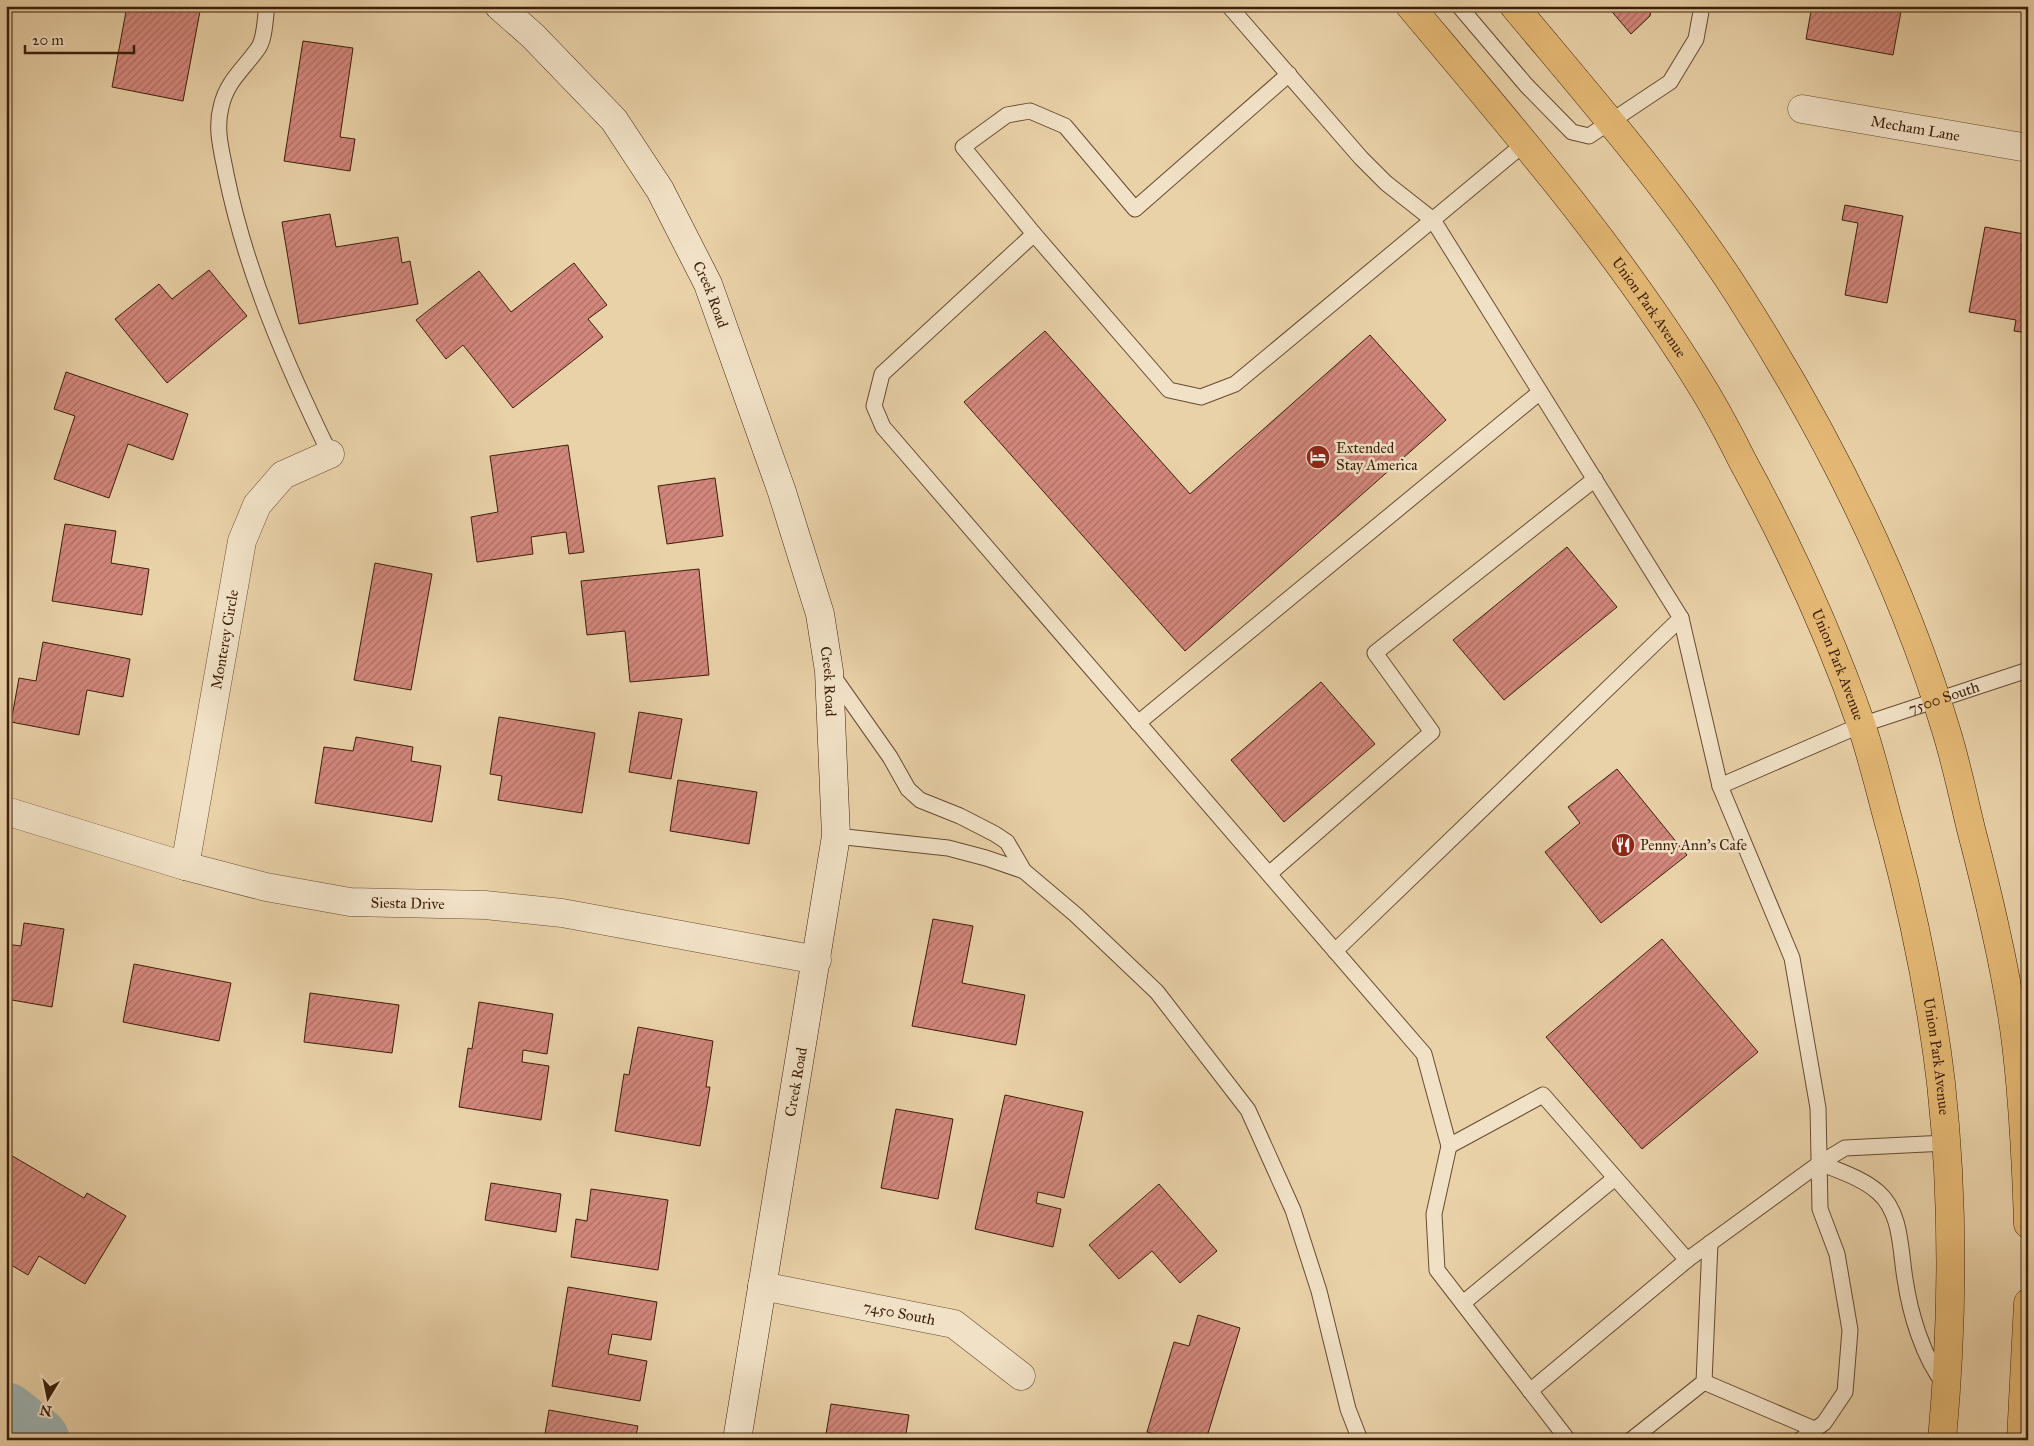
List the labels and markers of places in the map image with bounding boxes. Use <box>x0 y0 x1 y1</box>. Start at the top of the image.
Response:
place label: Extended Stay America <box>1336 439 1418 474</box>
hotel icon: Extended Stay America <box>1305 444 1331 470</box>
restaurant icon: Penny Ann's Cafe <box>1610 832 1636 858</box>
place label: Penny Ann's Cafe <box>1640 836 1747 854</box>

